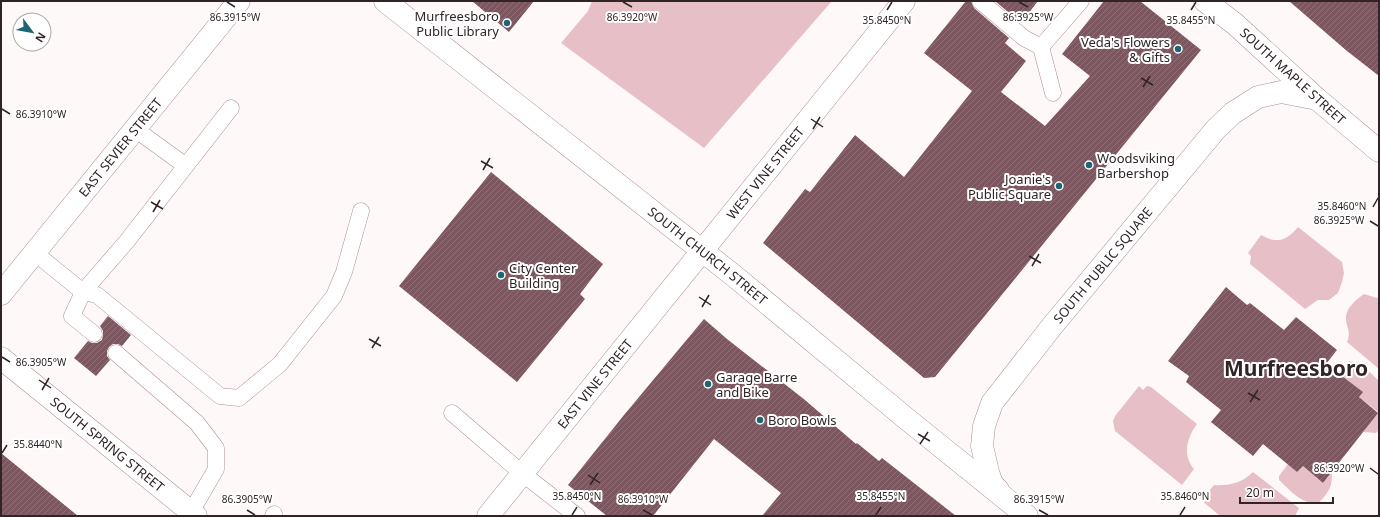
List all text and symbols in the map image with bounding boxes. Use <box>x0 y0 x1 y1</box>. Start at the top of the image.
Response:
place label: Murfreesboro Public Library <box>414 7 499 40</box>
text: 86.3915°W <box>210 10 261 24</box>
text: 86.3920°W <box>607 10 658 24</box>
text: 86.3925°W <box>1003 10 1054 24</box>
north arrow <box>12 12 52 52</box>
text: 35.8450°N <box>863 13 911 27</box>
text: 35.8455°N <box>1167 13 1215 27</box>
marker: Murfreesboro Public Library <box>502 18 512 28</box>
street label: SOUTH MAPLE STREET <box>1236 24 1350 129</box>
text: N <box>32 30 50 45</box>
place label: Veda's Flowers & Gifts <box>1081 33 1170 66</box>
marker: Veda's Flowers & Gifts <box>1173 44 1183 54</box>
street label: EAST SEVIER STREET <box>74 93 166 201</box>
text: 86.3910°W <box>16 107 67 121</box>
street label: WEST VINE STREET <box>722 122 808 223</box>
place label: Woodsviking Barbershop <box>1097 149 1175 182</box>
marker: Woodsviking Barbershop <box>1084 160 1094 170</box>
place label: Joanie's Public Square <box>968 170 1051 203</box>
marker: Joanie's Public Square <box>1054 181 1064 191</box>
text: 35.8460°N <box>1318 199 1366 213</box>
street label: SOUTH CHURCH STREET <box>644 202 772 309</box>
street label: SOUTH PUBLIC SQUARE <box>1049 203 1156 327</box>
text: 86.3925°W <box>1314 213 1365 227</box>
place label: City Center Building <box>509 259 577 292</box>
marker: City Center Building <box>496 270 506 280</box>
street label: EAST VINE STREET <box>553 335 637 432</box>
district label: Murfreesboro <box>1224 354 1368 382</box>
text: 86.3905°W <box>16 355 67 369</box>
place label: Garage Barre and Bike <box>716 368 797 401</box>
marker: Garage Barre and Bike <box>703 379 713 389</box>
street label: SOUTH SPRING STREET <box>47 393 169 496</box>
place label: Boro Bowls <box>768 411 837 429</box>
marker: Boro Bowls <box>755 415 765 425</box>
text: 35.8440°N <box>14 437 62 451</box>
text: 86.3920°W <box>1314 461 1365 475</box>
scale bar <box>1240 479 1333 505</box>
text: 20 m <box>1246 484 1274 501</box>
text: 35.8450°N <box>553 489 601 503</box>
text: 35.8455°N <box>857 489 905 503</box>
text: 35.8460°N <box>1161 489 1209 503</box>
text: 86.3905°W <box>222 492 273 506</box>
text: 86.3910°W <box>618 492 669 506</box>
text: 86.3915°W <box>1014 492 1065 506</box>

